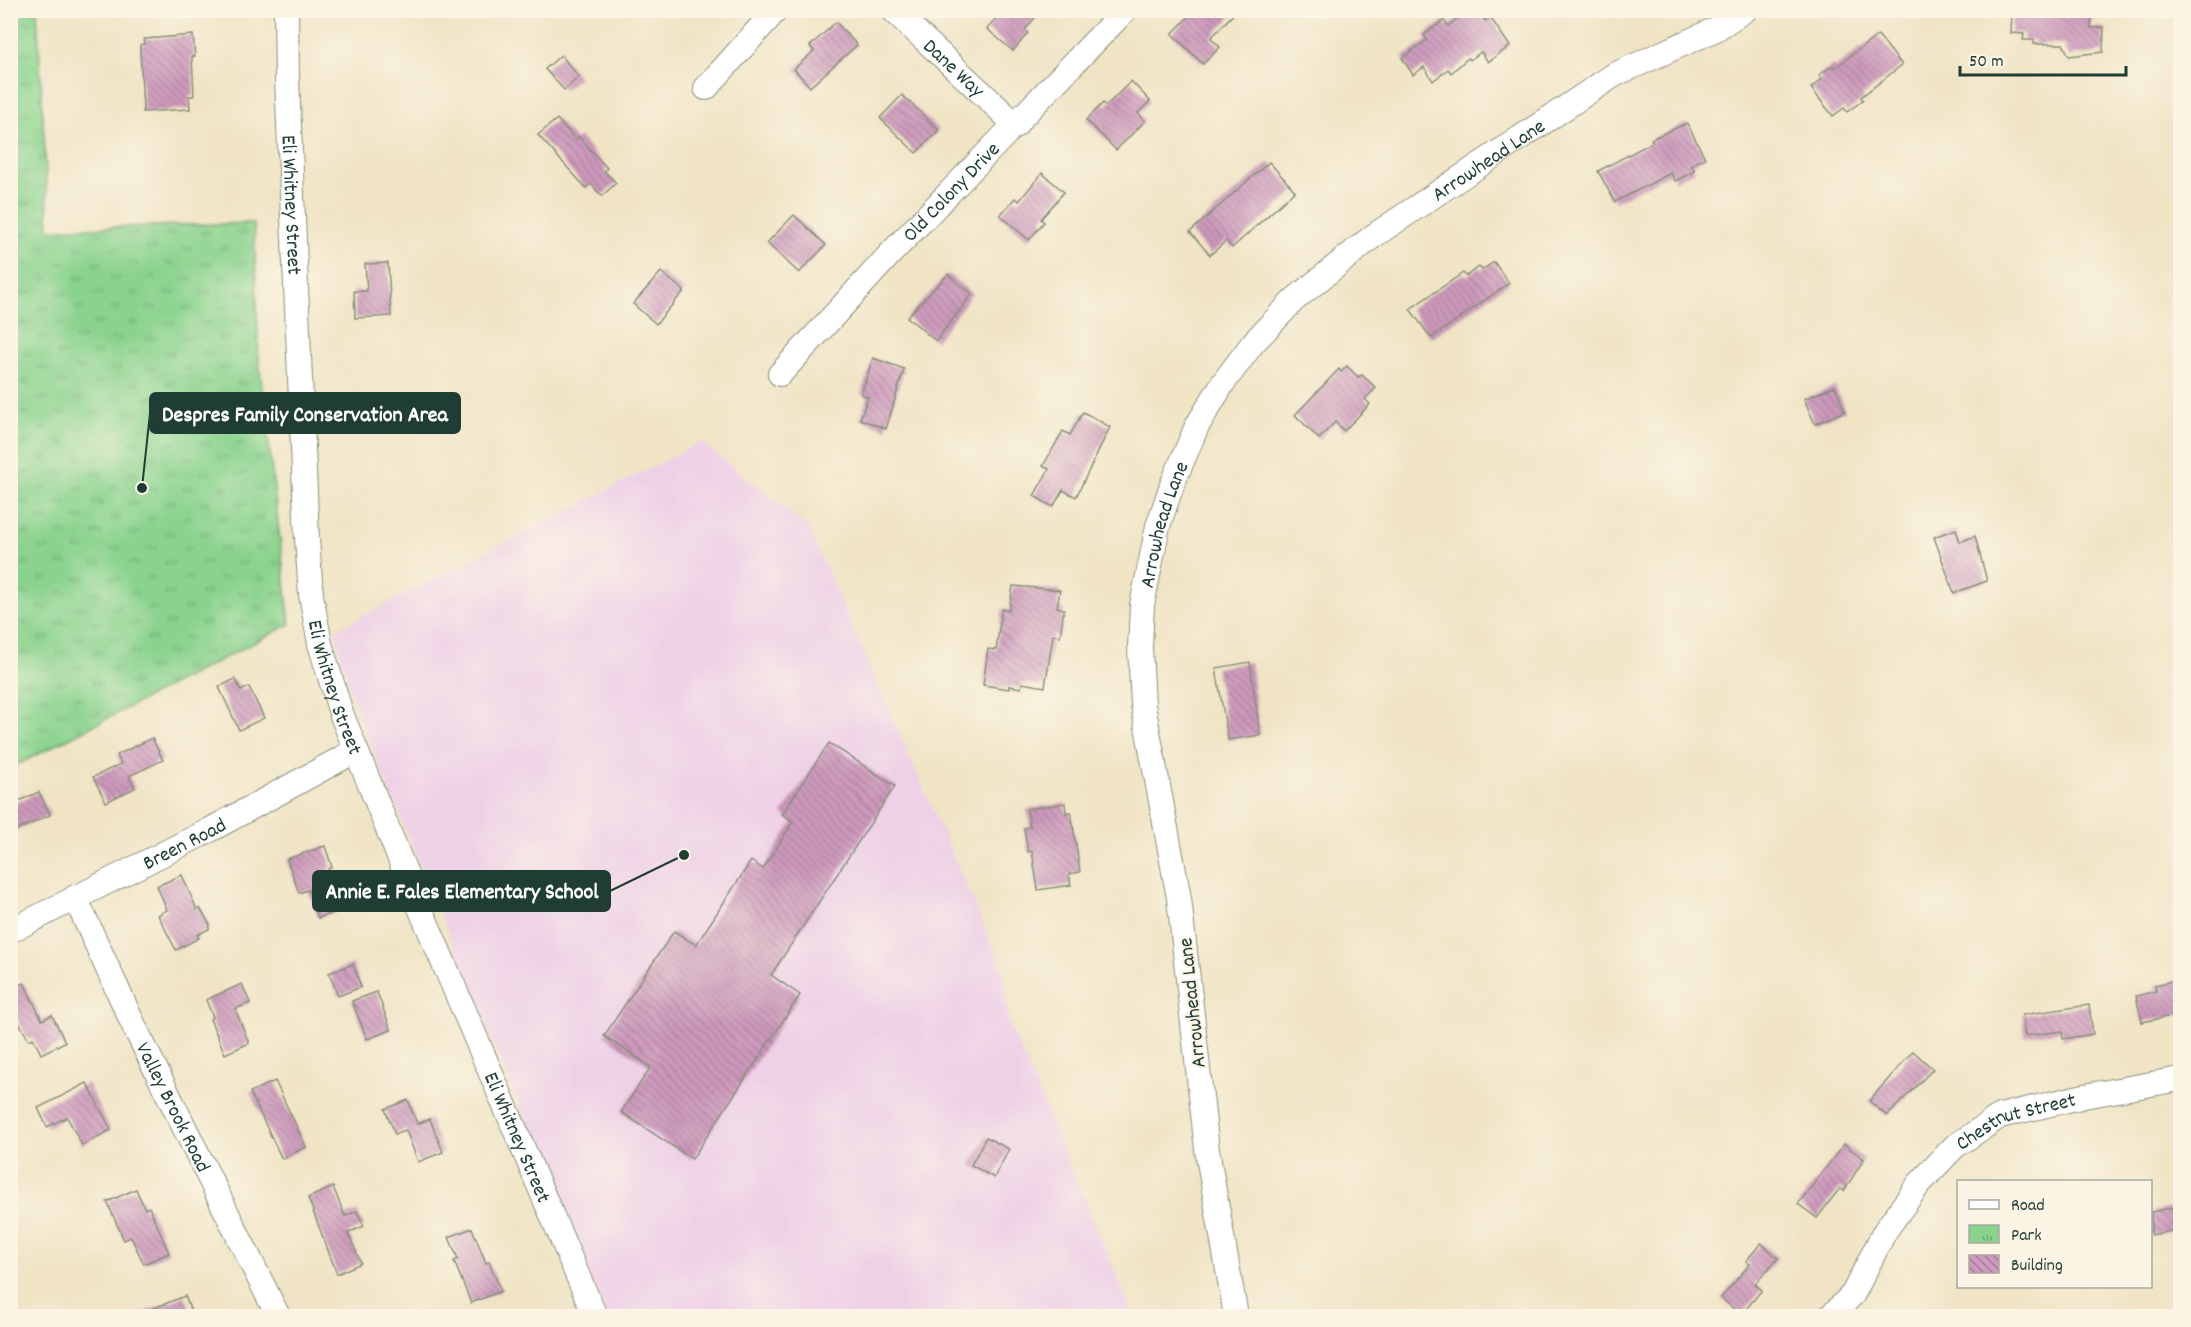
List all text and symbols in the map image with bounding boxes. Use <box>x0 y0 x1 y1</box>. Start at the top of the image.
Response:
street label: Dane Way <box>915 33 990 106</box>
scale bar <box>1960 39 2126 77</box>
text: 50 m <box>1969 50 2004 75</box>
street label: Arrowhead Lane <box>1427 113 1552 211</box>
street label: Eli Whitney Street <box>271 135 308 276</box>
street label: Old Colony Drive <box>897 136 1008 250</box>
callout: Despres Family Conservation Area <box>150 393 460 433</box>
text: Despres Family Conservation Area <box>162 401 449 432</box>
street label: Arrowhead Lane <box>1134 457 1198 591</box>
street label: Eli Whitney Street <box>298 618 368 760</box>
street label: Breen Road <box>138 812 233 879</box>
callout: Annie E. Fales Elementary School <box>313 871 610 911</box>
text: Annie E. Fales Elementary School <box>326 878 599 909</box>
street label: Arrowhead Lane <box>1172 936 1216 1069</box>
street label: Valley Brook Road <box>126 1038 216 1178</box>
street label: Eli Whitney Street <box>474 1068 557 1208</box>
street label: Chestnut Street <box>1951 1086 2079 1160</box>
legend <box>1957 1180 2152 1288</box>
text: Road <box>2011 1194 2045 1219</box>
text: Park <box>2011 1224 2042 1249</box>
text: Building <box>2011 1254 2063 1279</box>

